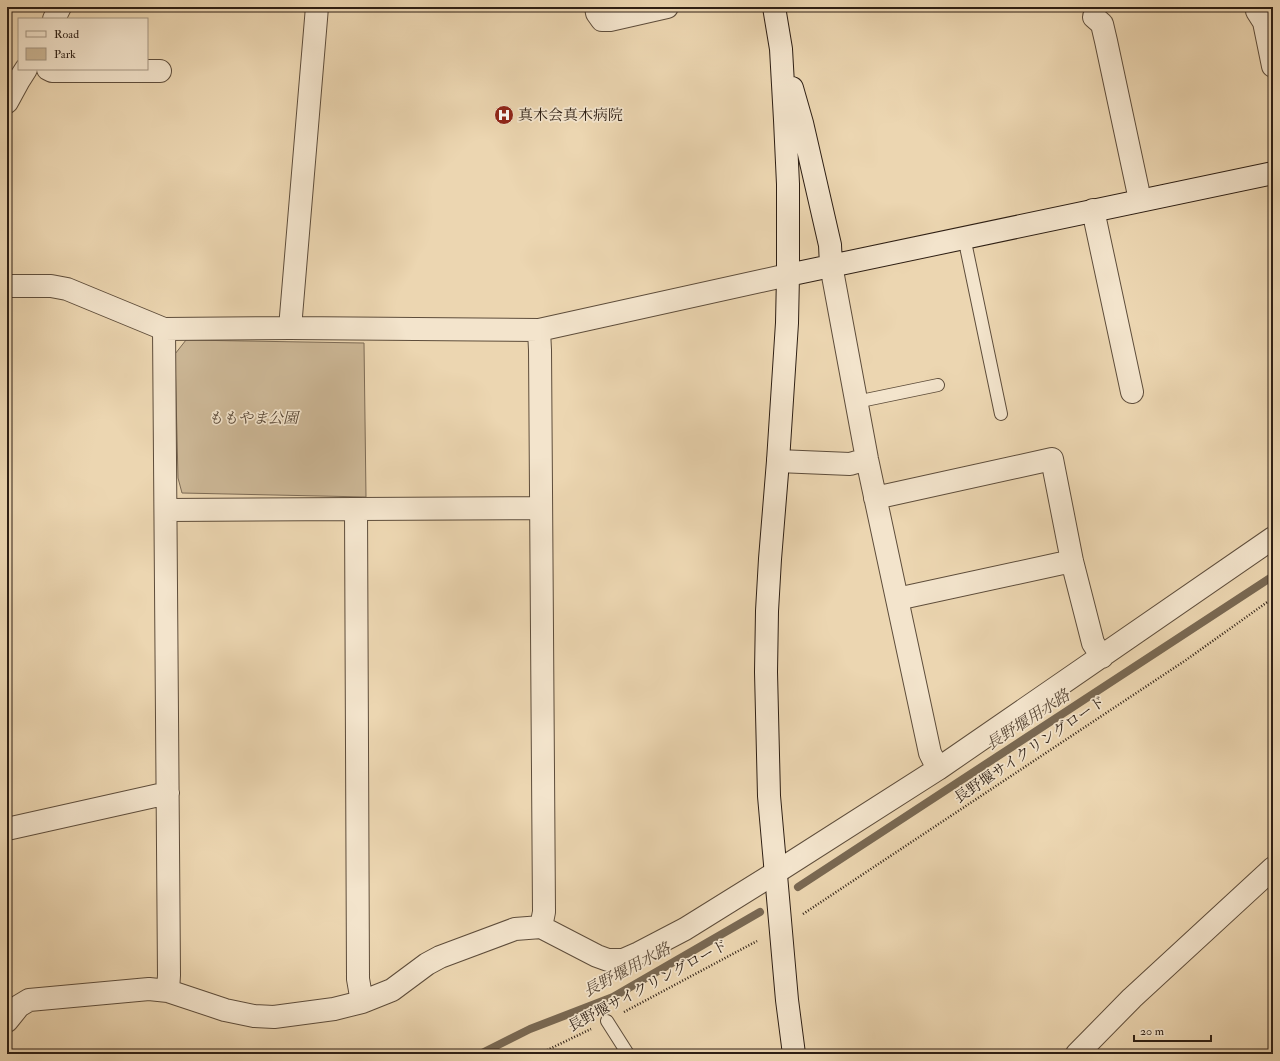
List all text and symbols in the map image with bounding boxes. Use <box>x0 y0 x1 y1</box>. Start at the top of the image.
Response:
legend <box>18 18 148 70</box>
text: Road <box>54 27 79 42</box>
text: Park <box>54 47 76 62</box>
hospital icon: 真木会真木病院 <box>493 104 515 126</box>
place label: 真木会真木病院 <box>518 106 623 125</box>
park label: ももやま公園 <box>208 409 301 428</box>
water label: 長野堰用水路 <box>982 685 1075 755</box>
street label: 長野堰サイクリングロード <box>951 692 1109 808</box>
street label: 長野堰サイクリングロード <box>565 936 731 1036</box>
water label: 長野堰用水路 <box>580 938 675 1001</box>
scale bar <box>1134 1017 1211 1043</box>
text: 20 m <box>1140 1024 1165 1039</box>

